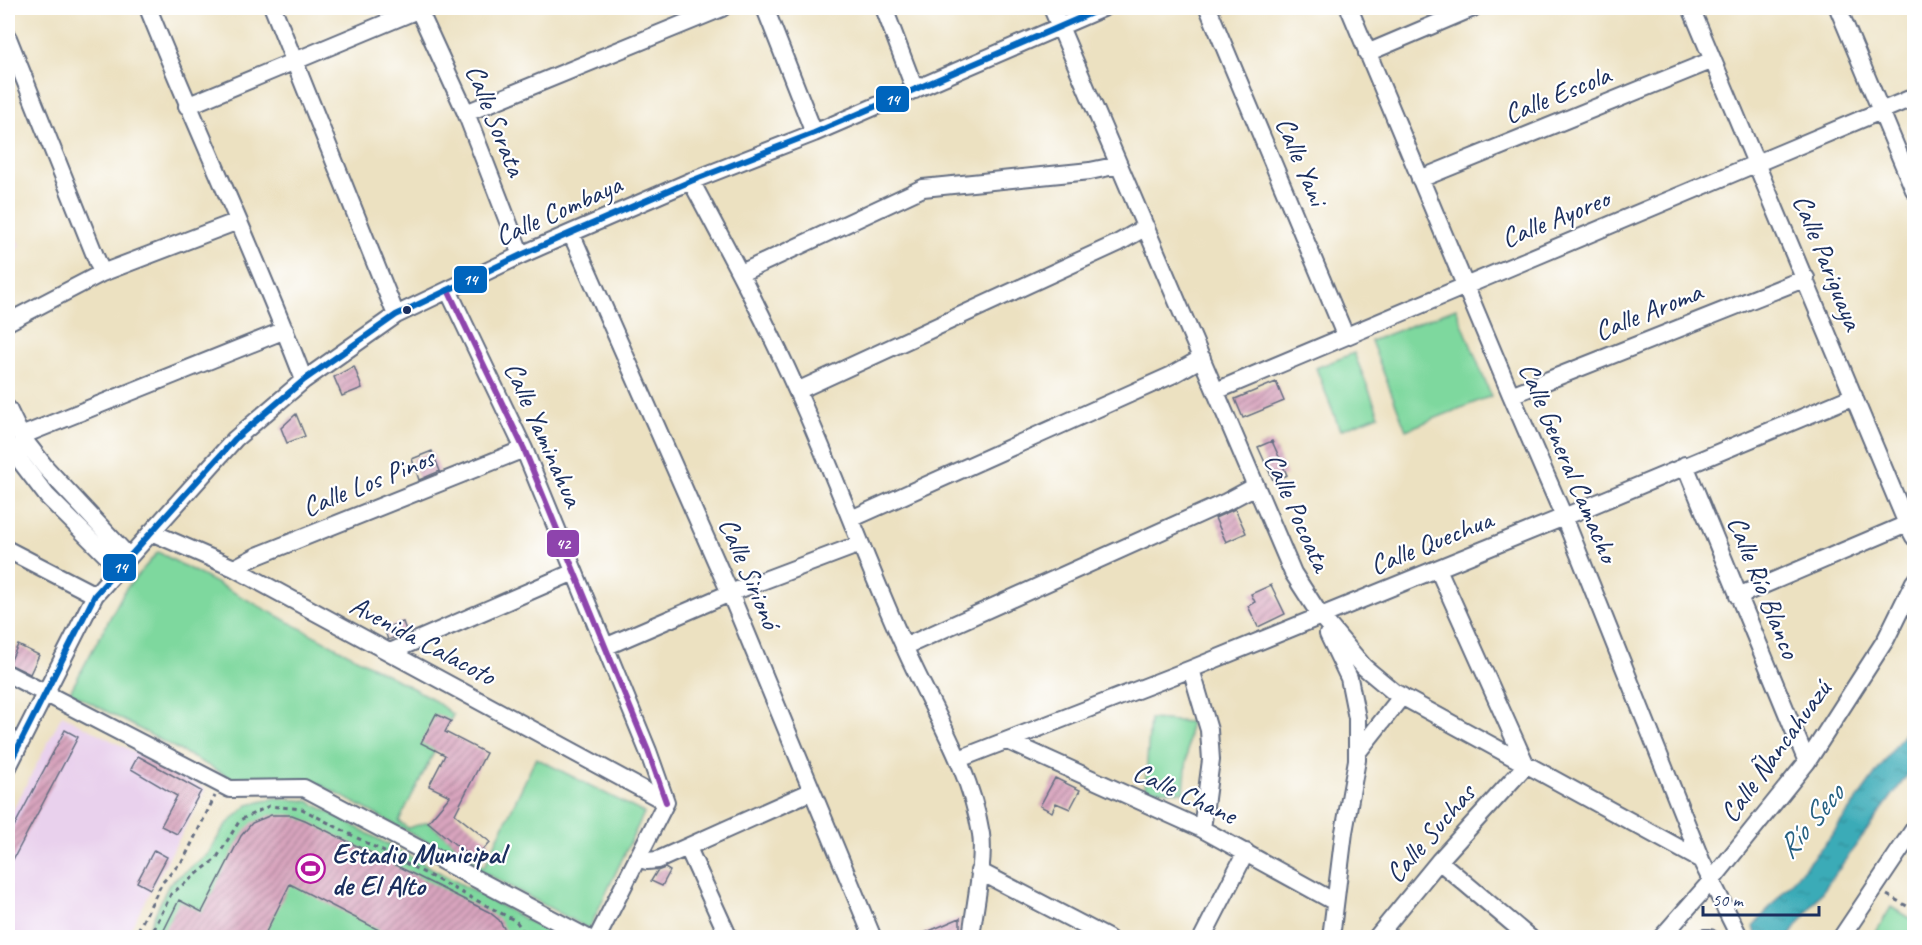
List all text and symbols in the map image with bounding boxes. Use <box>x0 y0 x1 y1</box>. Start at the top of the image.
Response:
street label: Calle Escola <box>1499 56 1617 131</box>
street label: Calle Sorata <box>458 59 535 182</box>
line badge: 14 <box>875 85 910 113</box>
text: 14 <box>885 90 901 110</box>
street label: Calle Yani <box>1268 112 1338 214</box>
street label: Calle Combaya <box>489 166 628 253</box>
street label: Calle Ayoreo <box>1496 179 1617 255</box>
street label: Calle Pariguaya <box>1785 189 1872 336</box>
line badge: 14 <box>453 265 488 294</box>
text: 14 <box>463 270 479 290</box>
street label: Calle Aroma <box>1589 273 1708 348</box>
unlabelled marker <box>401 304 413 316</box>
street label: Calle Yaminahua <box>497 356 592 513</box>
street label: Calle General Camacho <box>1511 357 1628 570</box>
street label: Calle Los Pinos <box>297 439 441 524</box>
street label: Calle Pocoata <box>1256 447 1341 579</box>
street label: Calle Quechua <box>1365 501 1500 582</box>
street label: Calle Río Blanco <box>1720 511 1809 665</box>
street label: Calle Sirionó <box>711 512 791 638</box>
line badge: 42 <box>546 529 580 558</box>
text: 42 <box>556 534 572 554</box>
line badge: 14 <box>102 553 137 582</box>
text: 14 <box>113 558 129 578</box>
street label: Avenida Calacoto <box>344 587 504 694</box>
street label: Calle Ñancahuazú <box>1712 671 1840 829</box>
street label: Calle Chane <box>1128 754 1244 833</box>
street label: Calle Suchas <box>1377 774 1484 890</box>
water label: Río Seco <box>1768 774 1854 866</box>
place label: Estadio Municipal de El Alto <box>332 836 511 903</box>
sports icon: Estadio Municipal de El Alto <box>295 853 327 885</box>
scale bar <box>1703 879 1818 917</box>
text: 50 m <box>1712 889 1745 911</box>

